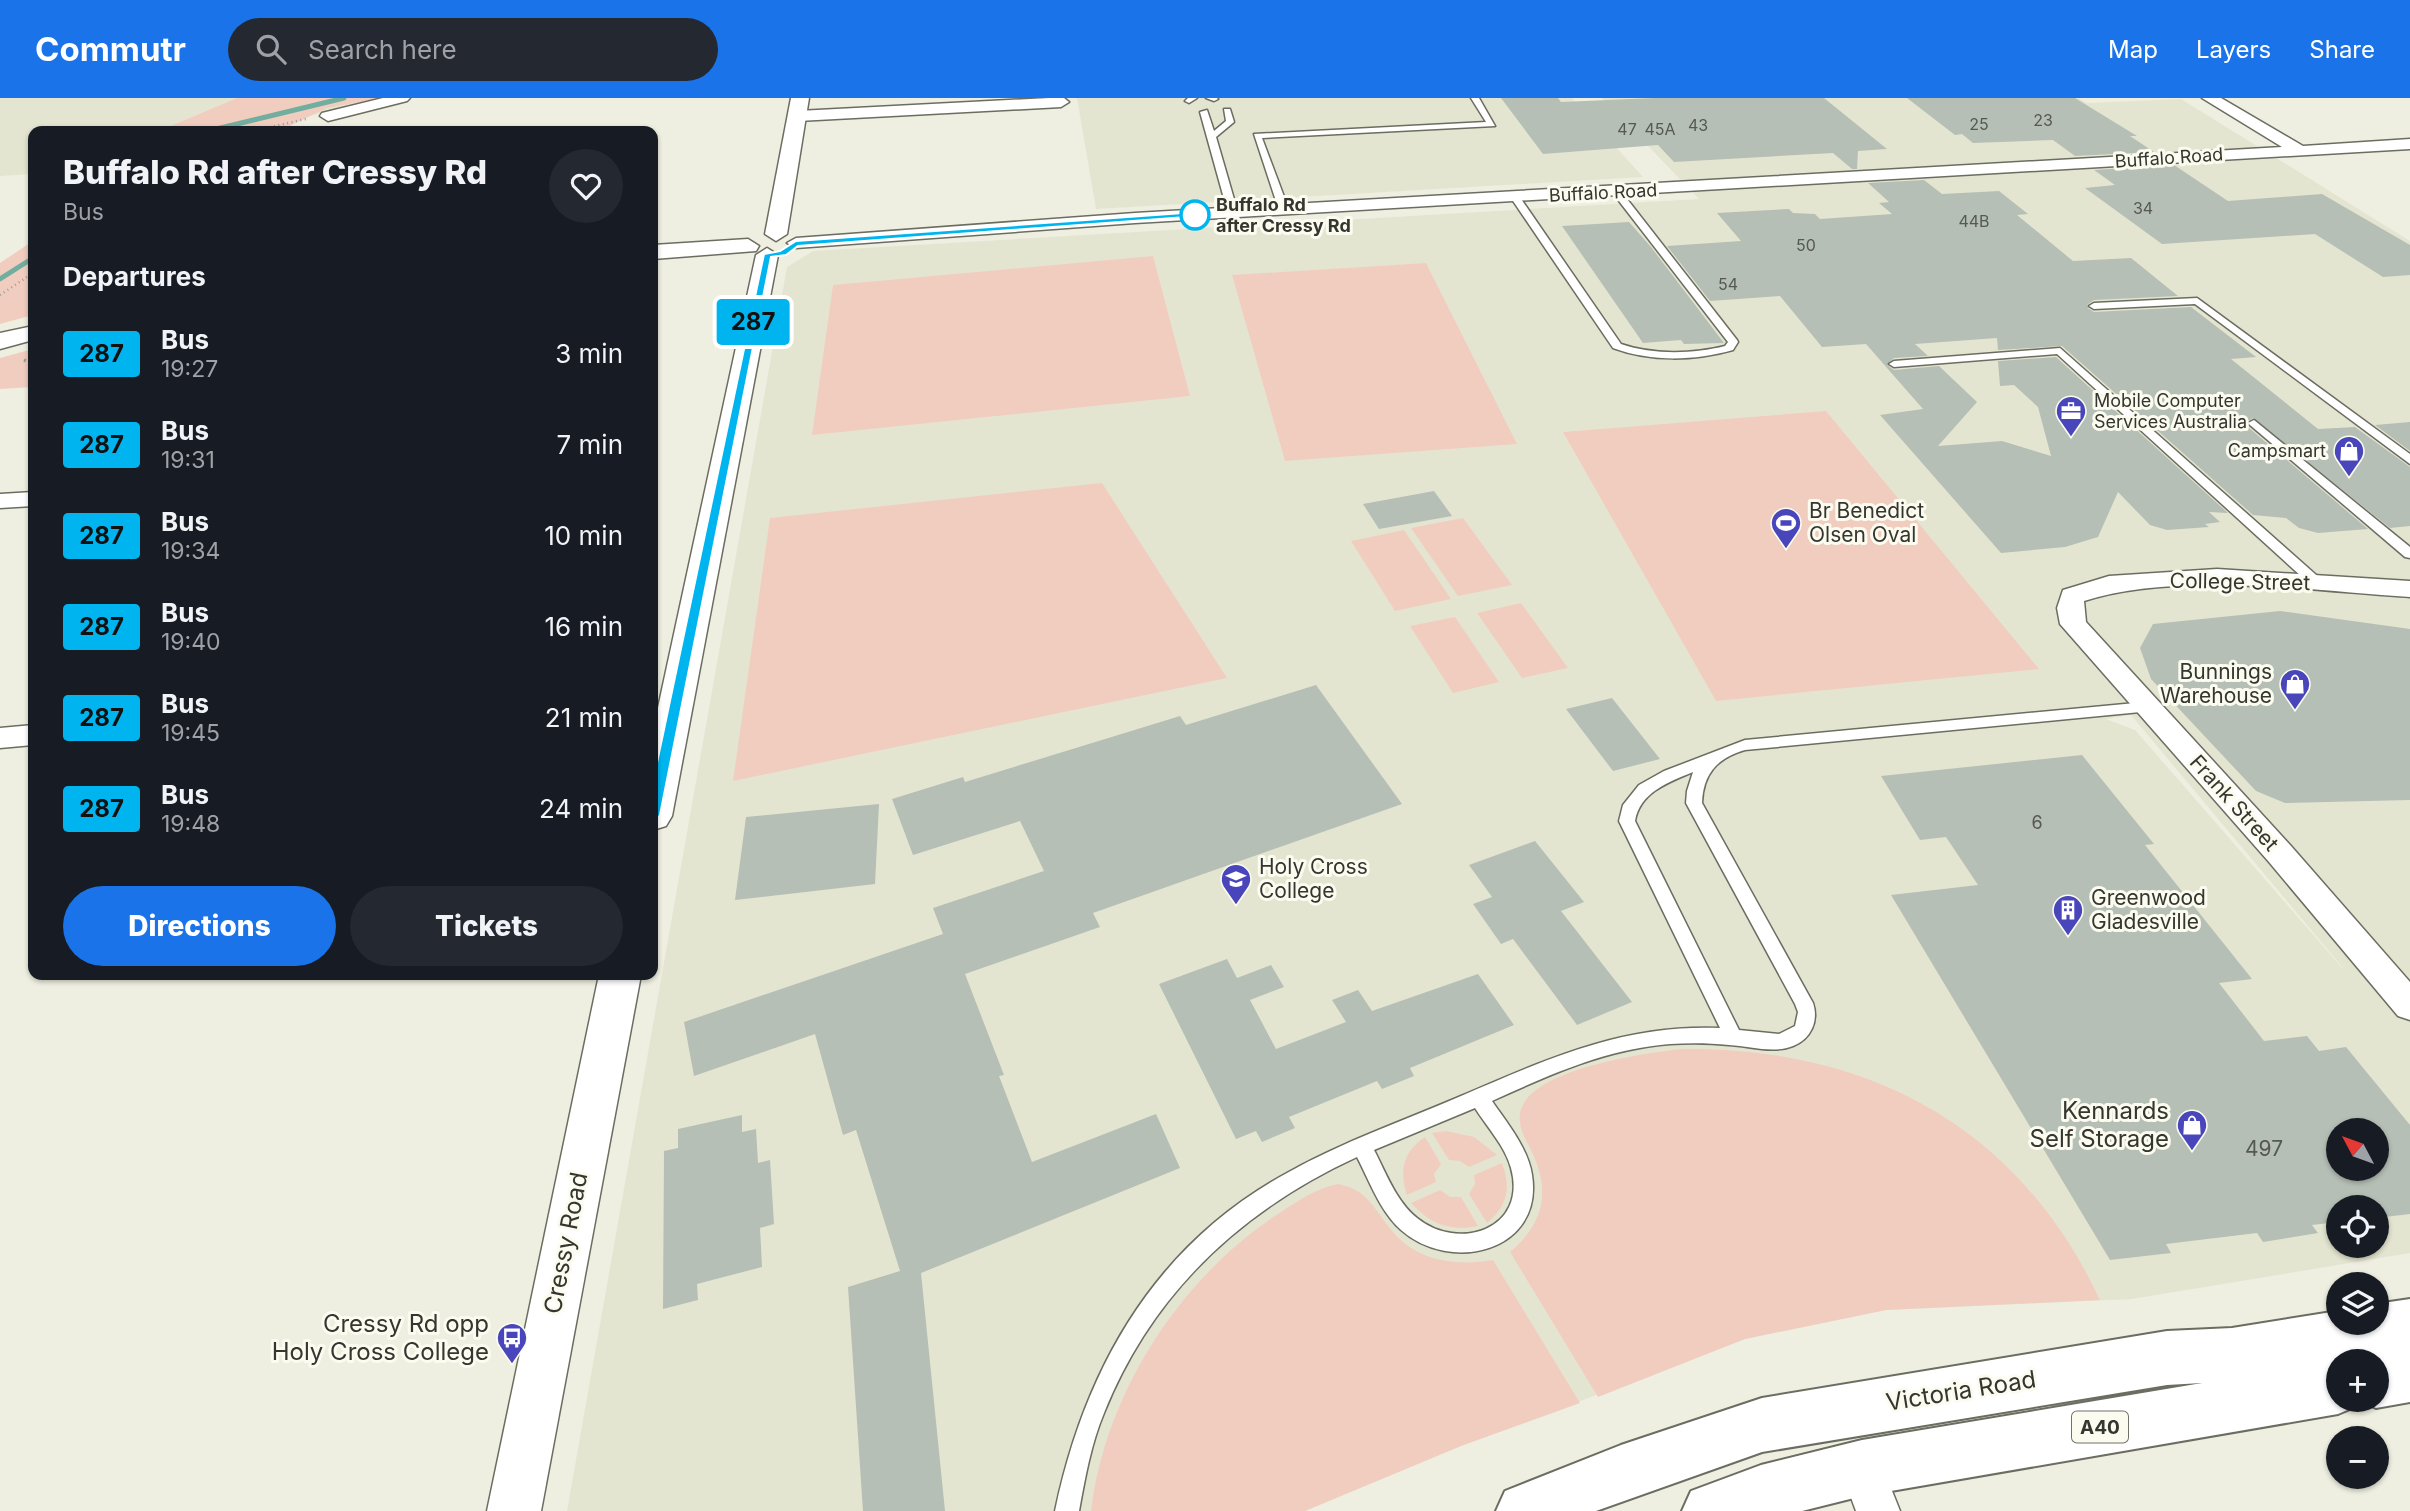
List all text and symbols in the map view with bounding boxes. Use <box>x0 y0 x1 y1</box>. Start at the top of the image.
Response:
search box <box>228 18 718 81</box>
text: Commutr <box>35 29 186 69</box>
icon: search <box>252 30 290 68</box>
text: Search here <box>308 34 457 65</box>
text: Map <box>2108 35 2158 64</box>
text: Layers <box>2196 35 2271 64</box>
text: Share <box>2309 35 2375 64</box>
house number: 23 <box>2033 110 2053 130</box>
house number: 25 <box>1969 114 1989 134</box>
house number: 43 <box>1688 115 1708 135</box>
house number: 47 <box>1617 119 1637 139</box>
house number: 45A <box>1644 119 1676 139</box>
street label: Buffalo Road <box>2114 143 2224 172</box>
button: heart <box>549 149 623 223</box>
text: Buffalo Rd after Cressy Rd <box>63 152 487 192</box>
street label: Buffalo Road <box>1548 179 1658 206</box>
place label: Buffalo Rd after Cressy Rd <box>1216 194 1351 236</box>
text: Bus <box>63 198 104 226</box>
house number: 34 <box>2133 198 2153 218</box>
marker: Buffalo Rd after Cressy Rd <box>1180 200 1210 230</box>
house number: 44B <box>1958 211 1990 231</box>
house number: 50 <box>1796 235 1816 255</box>
text: Departures <box>63 261 206 292</box>
house number: 54 <box>1718 274 1738 294</box>
line badge: 287 <box>713 299 793 345</box>
text: 287 <box>731 307 775 336</box>
text: Bus <box>161 324 209 355</box>
text: 3 min <box>555 338 623 369</box>
text: 287 <box>79 339 124 368</box>
text: 19:27 <box>161 355 218 383</box>
place label: Mobile Computer Services Australia <box>2094 390 2247 432</box>
office icon: Mobile Computer Services Australia <box>2054 394 2088 438</box>
text: Bus <box>161 415 209 446</box>
text: 7 min <box>557 429 623 460</box>
text: 287 <box>79 430 124 459</box>
shop icon: Campsmart <box>2332 434 2366 478</box>
place label: Campsmart <box>2228 440 2326 461</box>
text: 19:31 <box>161 446 215 474</box>
place label: Br Benedict Olsen Oval <box>1809 498 1924 547</box>
text: Bus <box>161 506 209 537</box>
sports icon: Br Benedict Olsen Oval <box>1769 506 1803 550</box>
text: 10 min <box>544 520 623 551</box>
text: 287 <box>79 521 124 550</box>
text: 19:34 <box>161 537 220 565</box>
street label: College Street <box>2169 568 2311 595</box>
text: Bus <box>161 597 209 628</box>
text: 16 min <box>545 611 623 642</box>
text: 287 <box>79 612 124 641</box>
text: 19:40 <box>161 628 221 656</box>
place label: Bunnings Warehouse <box>2160 659 2272 708</box>
shop icon: Bunnings Warehouse <box>2278 667 2312 711</box>
text: Bus <box>161 688 209 719</box>
text: 21 min <box>545 702 623 733</box>
text: 287 <box>79 703 124 732</box>
text: 19:45 <box>161 719 220 747</box>
street label: Frank Street <box>2185 749 2284 856</box>
text: Bus <box>161 779 209 810</box>
text: 24 min <box>539 793 623 824</box>
text: 287 <box>79 794 124 823</box>
text: 19:48 <box>161 810 220 838</box>
house number: 6 <box>2031 812 2043 833</box>
place label: Holy Cross College <box>1259 854 1368 903</box>
school or university icon: Holy Cross College <box>1219 862 1253 906</box>
place label: Greenwood Gladesville <box>2091 885 2206 934</box>
button: Directions <box>63 886 336 966</box>
button: Tickets <box>350 886 623 966</box>
building icon: Greenwood Gladesville <box>2051 893 2085 937</box>
place label: Kennards Self Storage <box>2030 1096 2169 1153</box>
shop icon: Kennards Self Storage <box>2175 1108 2209 1152</box>
north arrow <box>2326 1118 2389 1181</box>
map controls <box>2326 1118 2389 1489</box>
house number: 497 <box>2245 1136 2283 1161</box>
street label: Cressy Road <box>538 1170 593 1316</box>
button: locate <box>2326 1195 2389 1258</box>
button: layers <box>2326 1272 2389 1335</box>
place label: Cressy Rd opp Holy Cross College <box>272 1309 489 1366</box>
bus stop icon: Cressy Rd opp Holy Cross College <box>495 1321 529 1365</box>
button: + <box>2326 1349 2389 1412</box>
street label: Victoria Road <box>1884 1364 2038 1417</box>
road number: A40 <box>2072 1412 2128 1442</box>
button: − <box>2326 1426 2389 1489</box>

